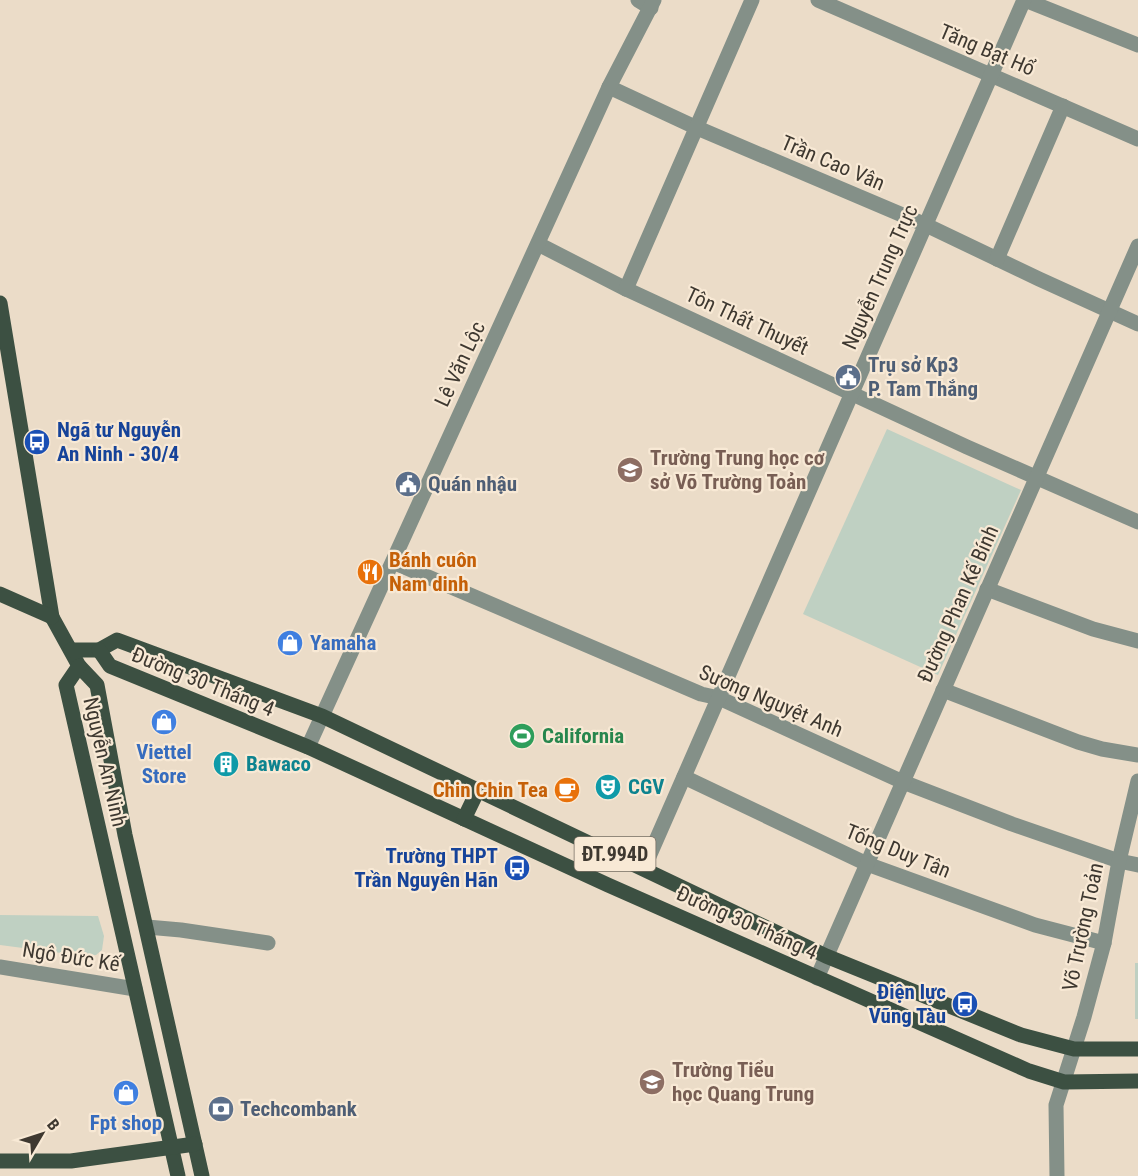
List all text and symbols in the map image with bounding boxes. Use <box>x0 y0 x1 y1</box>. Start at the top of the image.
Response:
street label: Tăng Bạt Hổ <box>936 19 1038 81</box>
street label: Trần Cao Vân <box>778 130 888 196</box>
street label: Nguyễn Trung Trực <box>837 201 923 353</box>
street label: Tôn Thất Thuyết <box>682 282 812 360</box>
street label: Lê Văn Lộc <box>430 318 490 410</box>
place label: Trụ sở Kp3 P. Tam Thắng <box>868 353 978 401</box>
public building icon: Trụ sở Kp3 P. Tam Thắng <box>833 362 863 392</box>
place label: Ngã tư Nguyễn An Ninh - 30/4 <box>57 418 181 466</box>
bus stop icon: Ngã tư Nguyễn An Ninh - 30/4 <box>22 427 52 457</box>
place label: Trường Trung học cơ sở Võ Trường Toản <box>650 446 825 494</box>
school or university icon: Trường Trung học cơ sở Võ Trường Toản <box>615 455 645 485</box>
public building icon: Quán nhậu <box>393 469 423 499</box>
place label: Quán nhậu <box>428 472 517 496</box>
street label: Đường Phan Kế Bính <box>913 522 1003 686</box>
place label: Bánh cuôn Nam dinh <box>389 548 477 596</box>
restaurant icon: Bánh cuôn Nam dinh <box>355 557 385 587</box>
shop icon: Yamaha <box>275 628 305 658</box>
place label: Yamaha <box>310 631 376 655</box>
street label: Đường 30 Tháng 4 <box>128 642 278 722</box>
street label: Sương Nguyệt Anh <box>696 660 846 742</box>
street label: Nguyễn An Ninh <box>78 695 132 829</box>
shop icon: Viettel Store <box>149 707 179 737</box>
sports icon: California <box>507 721 537 751</box>
place label: California <box>542 724 624 748</box>
place label: Viettel Store <box>136 740 192 788</box>
building icon: Bawaco <box>211 749 241 779</box>
place label: Bawaco <box>246 752 311 776</box>
theatre icon: CGV <box>593 772 623 802</box>
cafe icon: Chin Chin Tea <box>552 775 582 805</box>
place label: CGV <box>628 775 664 799</box>
place label: Chin Chin Tea <box>433 778 548 802</box>
street label: Tống Duy Tân <box>842 819 954 883</box>
road number: ĐT.994D <box>574 837 656 871</box>
place label: Trường THPT Trần Nguyên Hãn <box>354 844 498 892</box>
bus stop icon: Trường THPT Trần Nguyên Hãn <box>502 853 532 883</box>
street label: Võ Trường Toản <box>1058 861 1108 993</box>
street label: Đường 30 Tháng 4 <box>673 881 821 965</box>
street label: Ngô Đức Kế <box>21 937 122 977</box>
place label: Điện lực Vũng Tàu <box>869 980 946 1028</box>
bus stop icon: Điện lực Vũng Tàu <box>950 989 980 1019</box>
place label: Trường Tiểu học Quang Trung <box>672 1058 814 1106</box>
school or university icon: Trường Tiểu học Quang Trung <box>637 1067 667 1097</box>
shop icon: Fpt shop <box>111 1078 141 1108</box>
bank icon: Techcombank <box>206 1094 236 1124</box>
place label: Techcombank <box>240 1097 358 1121</box>
north arrow <box>12 1104 72 1164</box>
place label: Fpt shop <box>90 1111 162 1135</box>
text: B <box>43 1115 63 1134</box>

